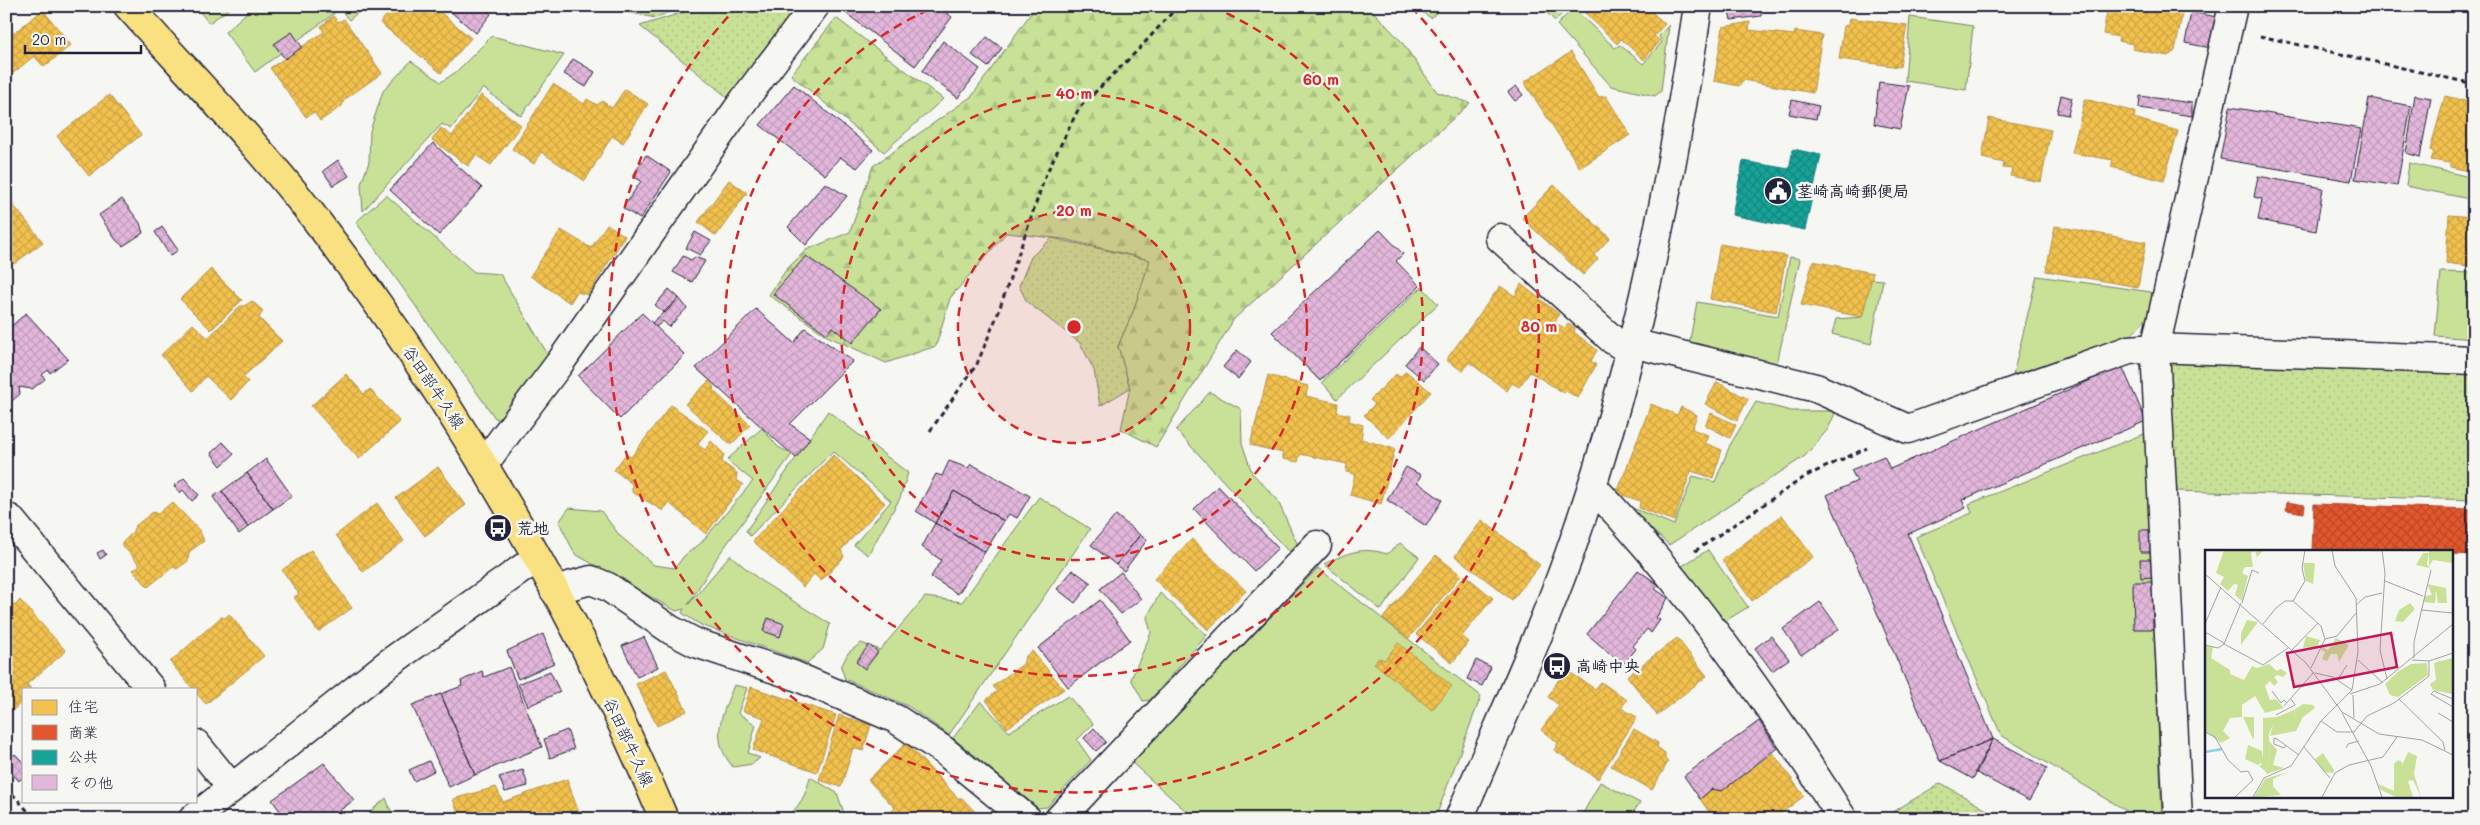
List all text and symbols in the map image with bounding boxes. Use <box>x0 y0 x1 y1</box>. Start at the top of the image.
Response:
scale bar <box>25 22 141 54</box>
text: 20 m <box>32 29 66 49</box>
text: 60 m <box>1303 69 1339 89</box>
text: 40 m <box>1056 83 1092 103</box>
public building icon: 茎崎高崎郵便局 <box>1763 176 1793 206</box>
place label: 茎崎高崎郵便局 <box>1797 180 1909 201</box>
text: 20 m <box>1056 200 1092 220</box>
text: 80 m <box>1521 316 1557 336</box>
centre of rings <box>1065 318 1083 336</box>
street label: 谷田部牛久線 <box>399 341 470 432</box>
bus stop icon: 荒地 <box>483 513 513 543</box>
place label: 荒地 <box>517 517 549 538</box>
inset map <box>2205 550 2452 798</box>
bus stop icon: 高崎中央 <box>1542 651 1572 681</box>
place label: 高崎中央 <box>1576 655 1640 676</box>
legend <box>22 688 198 802</box>
street label: 谷田部牛久線 <box>600 694 659 790</box>
text: 住宅 <box>68 696 98 716</box>
text: 商業 <box>68 722 98 742</box>
text: 公共 <box>68 746 98 766</box>
text: その他 <box>68 772 113 792</box>

